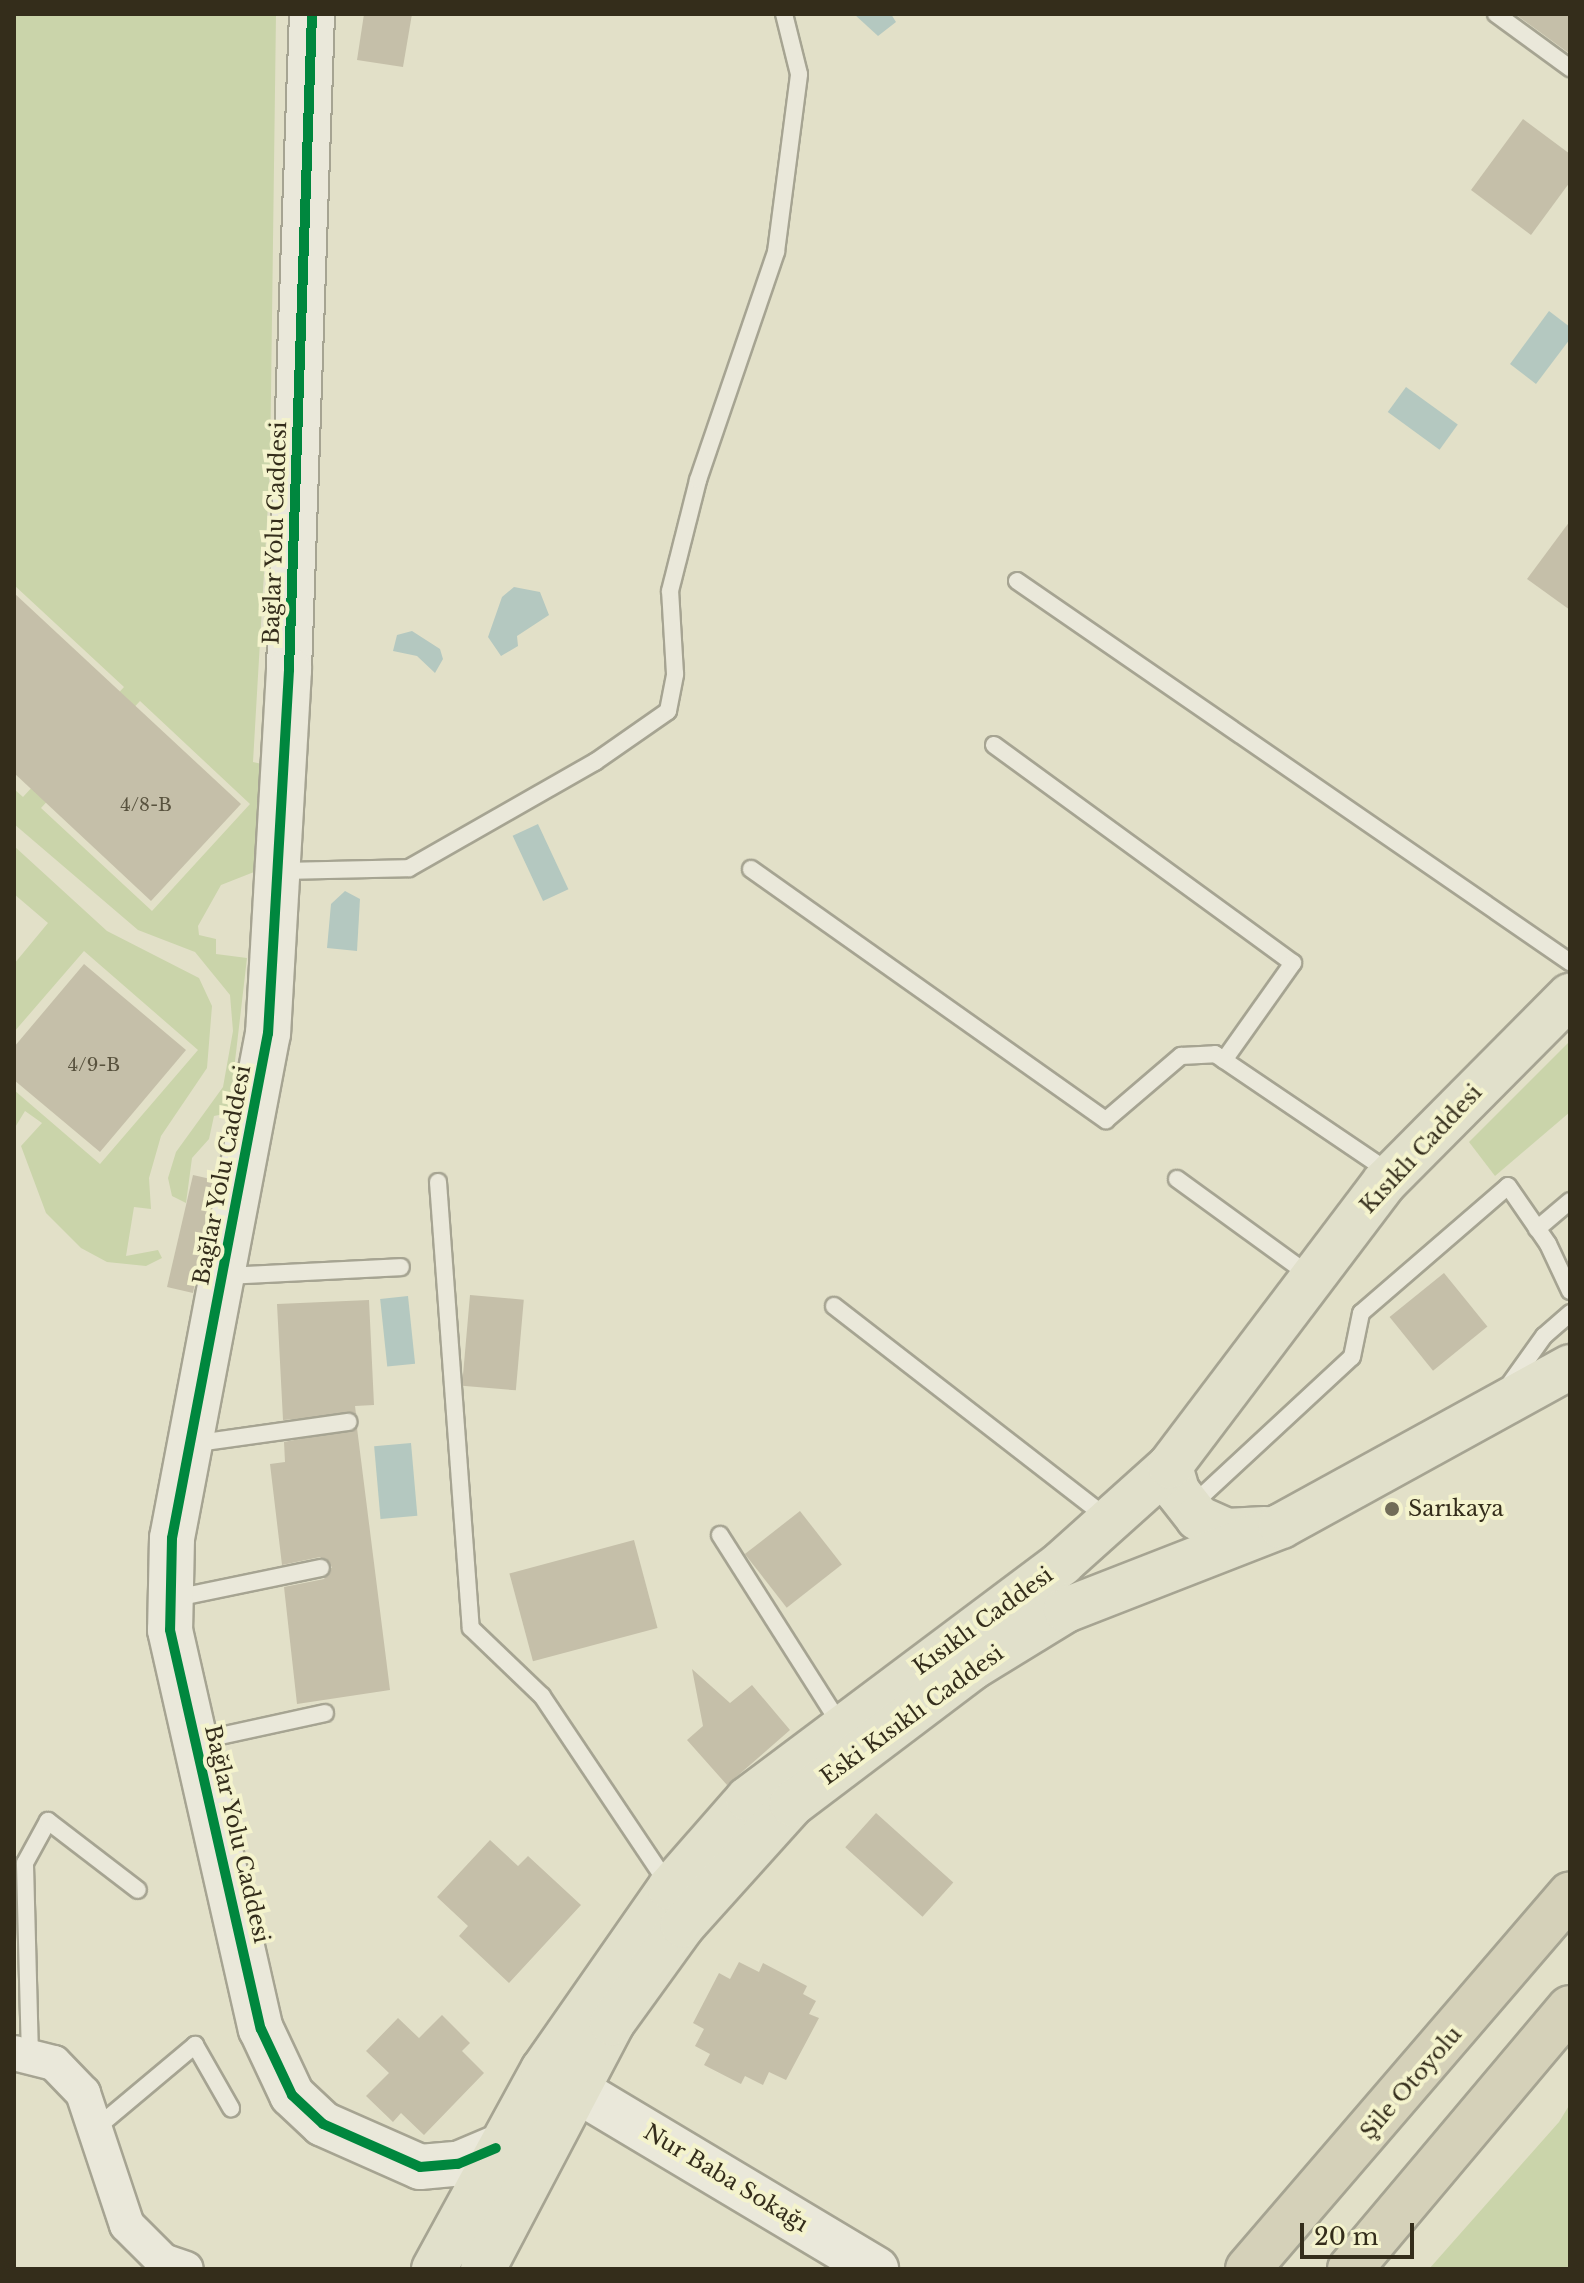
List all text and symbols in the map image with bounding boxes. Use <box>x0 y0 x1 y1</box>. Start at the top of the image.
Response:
street label: Bağlar Yolu Caddesi <box>258 420 292 646</box>
house number: 4/8-B <box>120 794 172 816</box>
house number: 4/9-B <box>68 1054 120 1076</box>
street label: Bağlar Yolu Caddesi <box>188 1062 256 1288</box>
street label: Kısıklı Caddesi <box>1355 1079 1487 1219</box>
place label: Sarıkaya <box>1408 1496 1504 1522</box>
marker: Sarıkaya <box>1383 1500 1401 1518</box>
street label: Kısıklı Caddesi <box>908 1561 1058 1681</box>
street label: Eski Kısıklı Caddesi <box>815 1640 1009 1790</box>
street label: Bağlar Yolu Caddesi <box>199 1722 275 1946</box>
street label: Şile Otoyolu <box>1355 2021 1467 2145</box>
street label: Nur Baba Sokağı <box>639 2118 813 2238</box>
scale bar <box>1304 2207 1418 2257</box>
text: 20 m <box>1314 2222 1379 2251</box>

